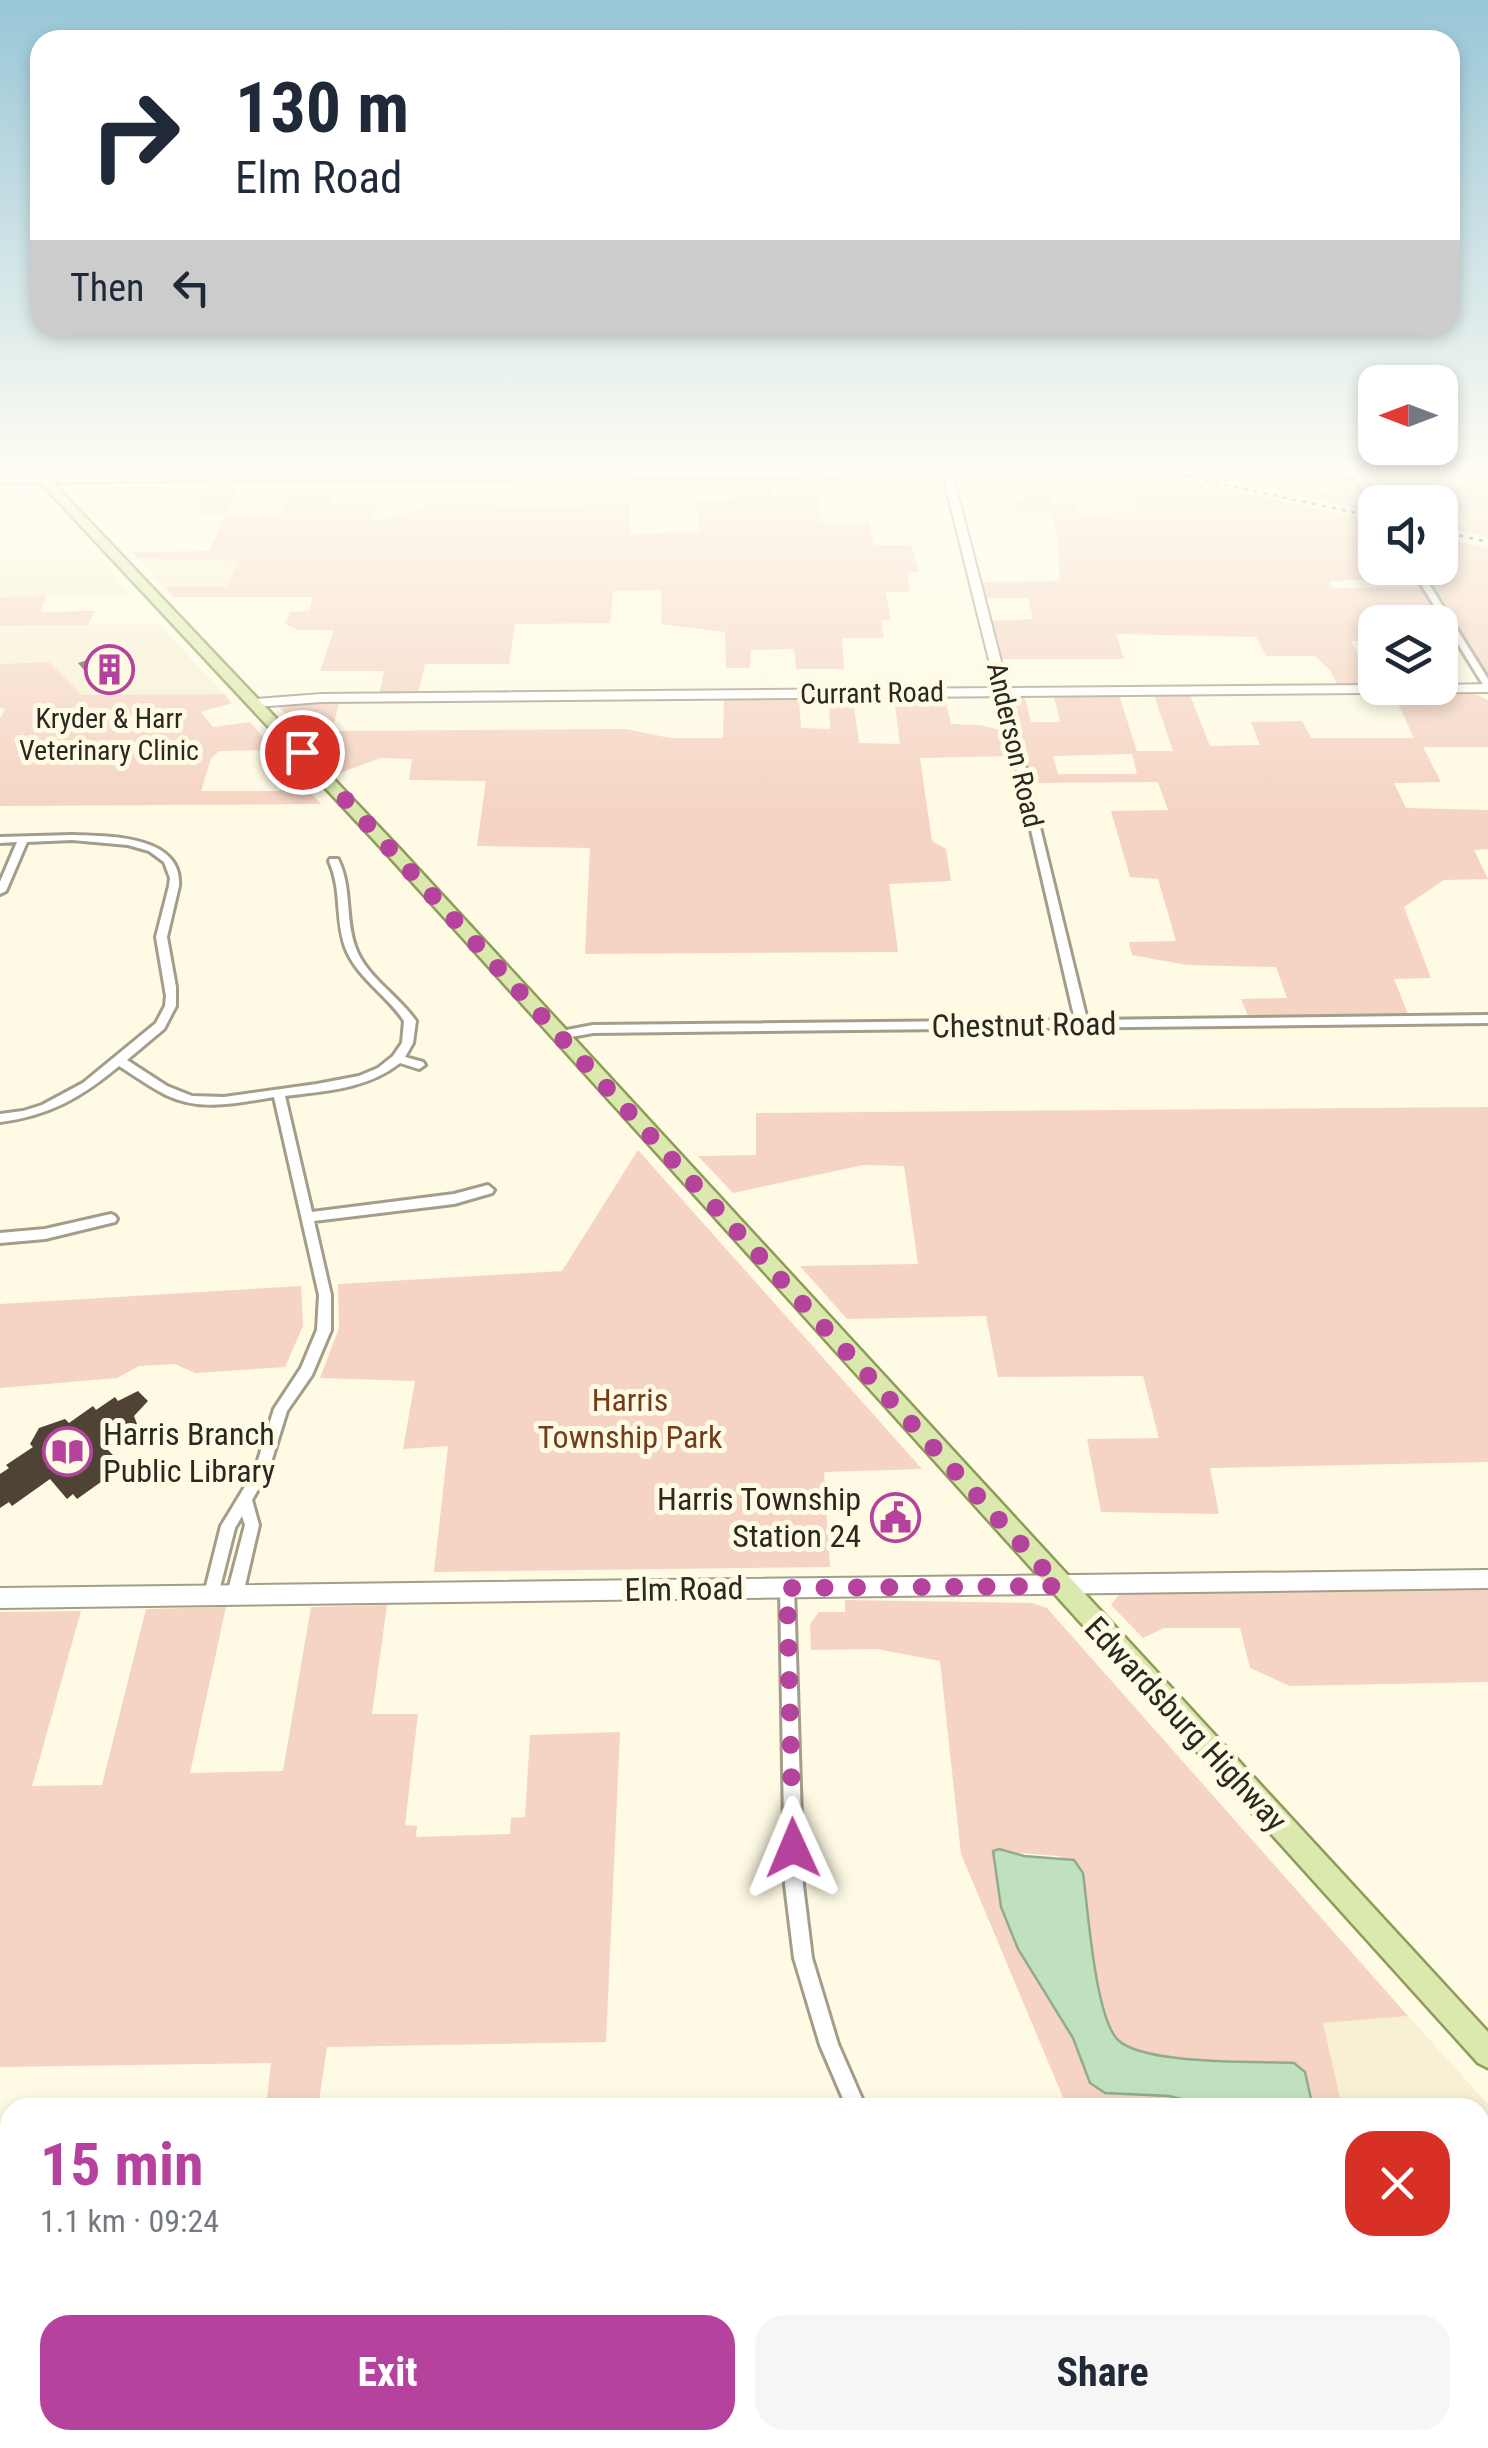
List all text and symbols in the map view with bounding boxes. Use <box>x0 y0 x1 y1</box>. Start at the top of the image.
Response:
text: 130 m <box>235 67 409 149</box>
icon: right <box>70 70 200 200</box>
text: Elm Road <box>235 151 402 204</box>
icon: left <box>164 260 219 315</box>
text: Then <box>70 266 144 310</box>
north arrow <box>1358 365 1458 465</box>
map controls <box>1358 365 1458 705</box>
button: sound <box>1358 485 1458 585</box>
button: layers <box>1358 605 1458 705</box>
building icon: Kryder & Harr Veterinary Clinic <box>83 644 135 696</box>
street label: Anderson Road <box>980 659 1050 831</box>
street label: Currant Road <box>800 675 944 711</box>
place label: Kryder & Harr Veterinary Clinic <box>19 702 199 767</box>
pin <box>260 710 345 795</box>
icon: arrive <box>275 725 330 780</box>
street label: Chestnut Road <box>931 1004 1117 1046</box>
park label: Harris Township Park <box>537 1381 723 1456</box>
place label: Harris Branch Public Library <box>103 1415 275 1490</box>
library icon: Harris Branch Public Library <box>42 1426 94 1478</box>
place label: Harris Township Station 24 <box>657 1480 861 1555</box>
public building icon: Harris Township Station 24 <box>870 1491 922 1543</box>
street label: Elm Road <box>624 1569 744 1609</box>
street label: Edwardsburg Highway <box>1077 1609 1295 1839</box>
position arrow <box>741 1796 845 1900</box>
text: 15 min <box>40 2129 204 2200</box>
button: close <box>1345 2131 1450 2236</box>
text: 1.1 km · 09:24 <box>40 2202 219 2240</box>
button: Exit <box>40 2315 735 2430</box>
button: Share <box>755 2315 1450 2430</box>

